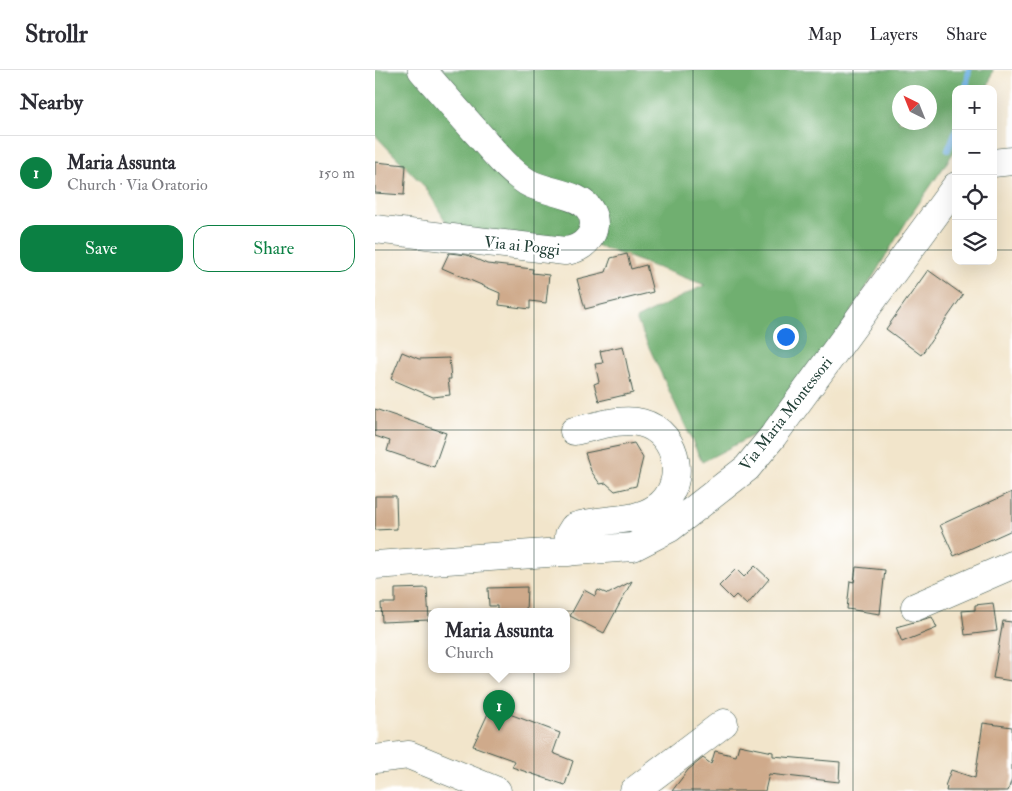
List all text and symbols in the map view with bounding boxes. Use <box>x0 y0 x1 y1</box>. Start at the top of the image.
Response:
text: Strollr <box>25 19 88 50</box>
text: Map <box>808 23 842 46</box>
text: Layers <box>870 23 918 46</box>
text: Share <box>946 23 987 46</box>
north arrow <box>892 85 937 130</box>
map controls <box>952 85 997 265</box>
button: + <box>952 85 997 130</box>
text: Nearby <box>20 89 83 116</box>
button: − <box>952 130 997 175</box>
text: Maria Assunta <box>67 151 176 175</box>
text: 1 <box>33 163 39 183</box>
text: 150 m <box>318 163 355 183</box>
text: Church · Via Oratorio <box>67 175 208 195</box>
button: locate <box>952 175 997 220</box>
button: layers <box>952 220 997 265</box>
button: Save <box>20 225 183 272</box>
button: Share <box>193 225 355 272</box>
street label: Via ai Poggi <box>483 232 561 260</box>
your location <box>773 324 799 350</box>
street label: Via Maria Montessori <box>735 353 837 475</box>
popup <box>428 608 570 673</box>
text: Maria Assunta <box>445 619 553 643</box>
text: Church <box>445 643 494 663</box>
pin: 1 <box>483 690 515 731</box>

